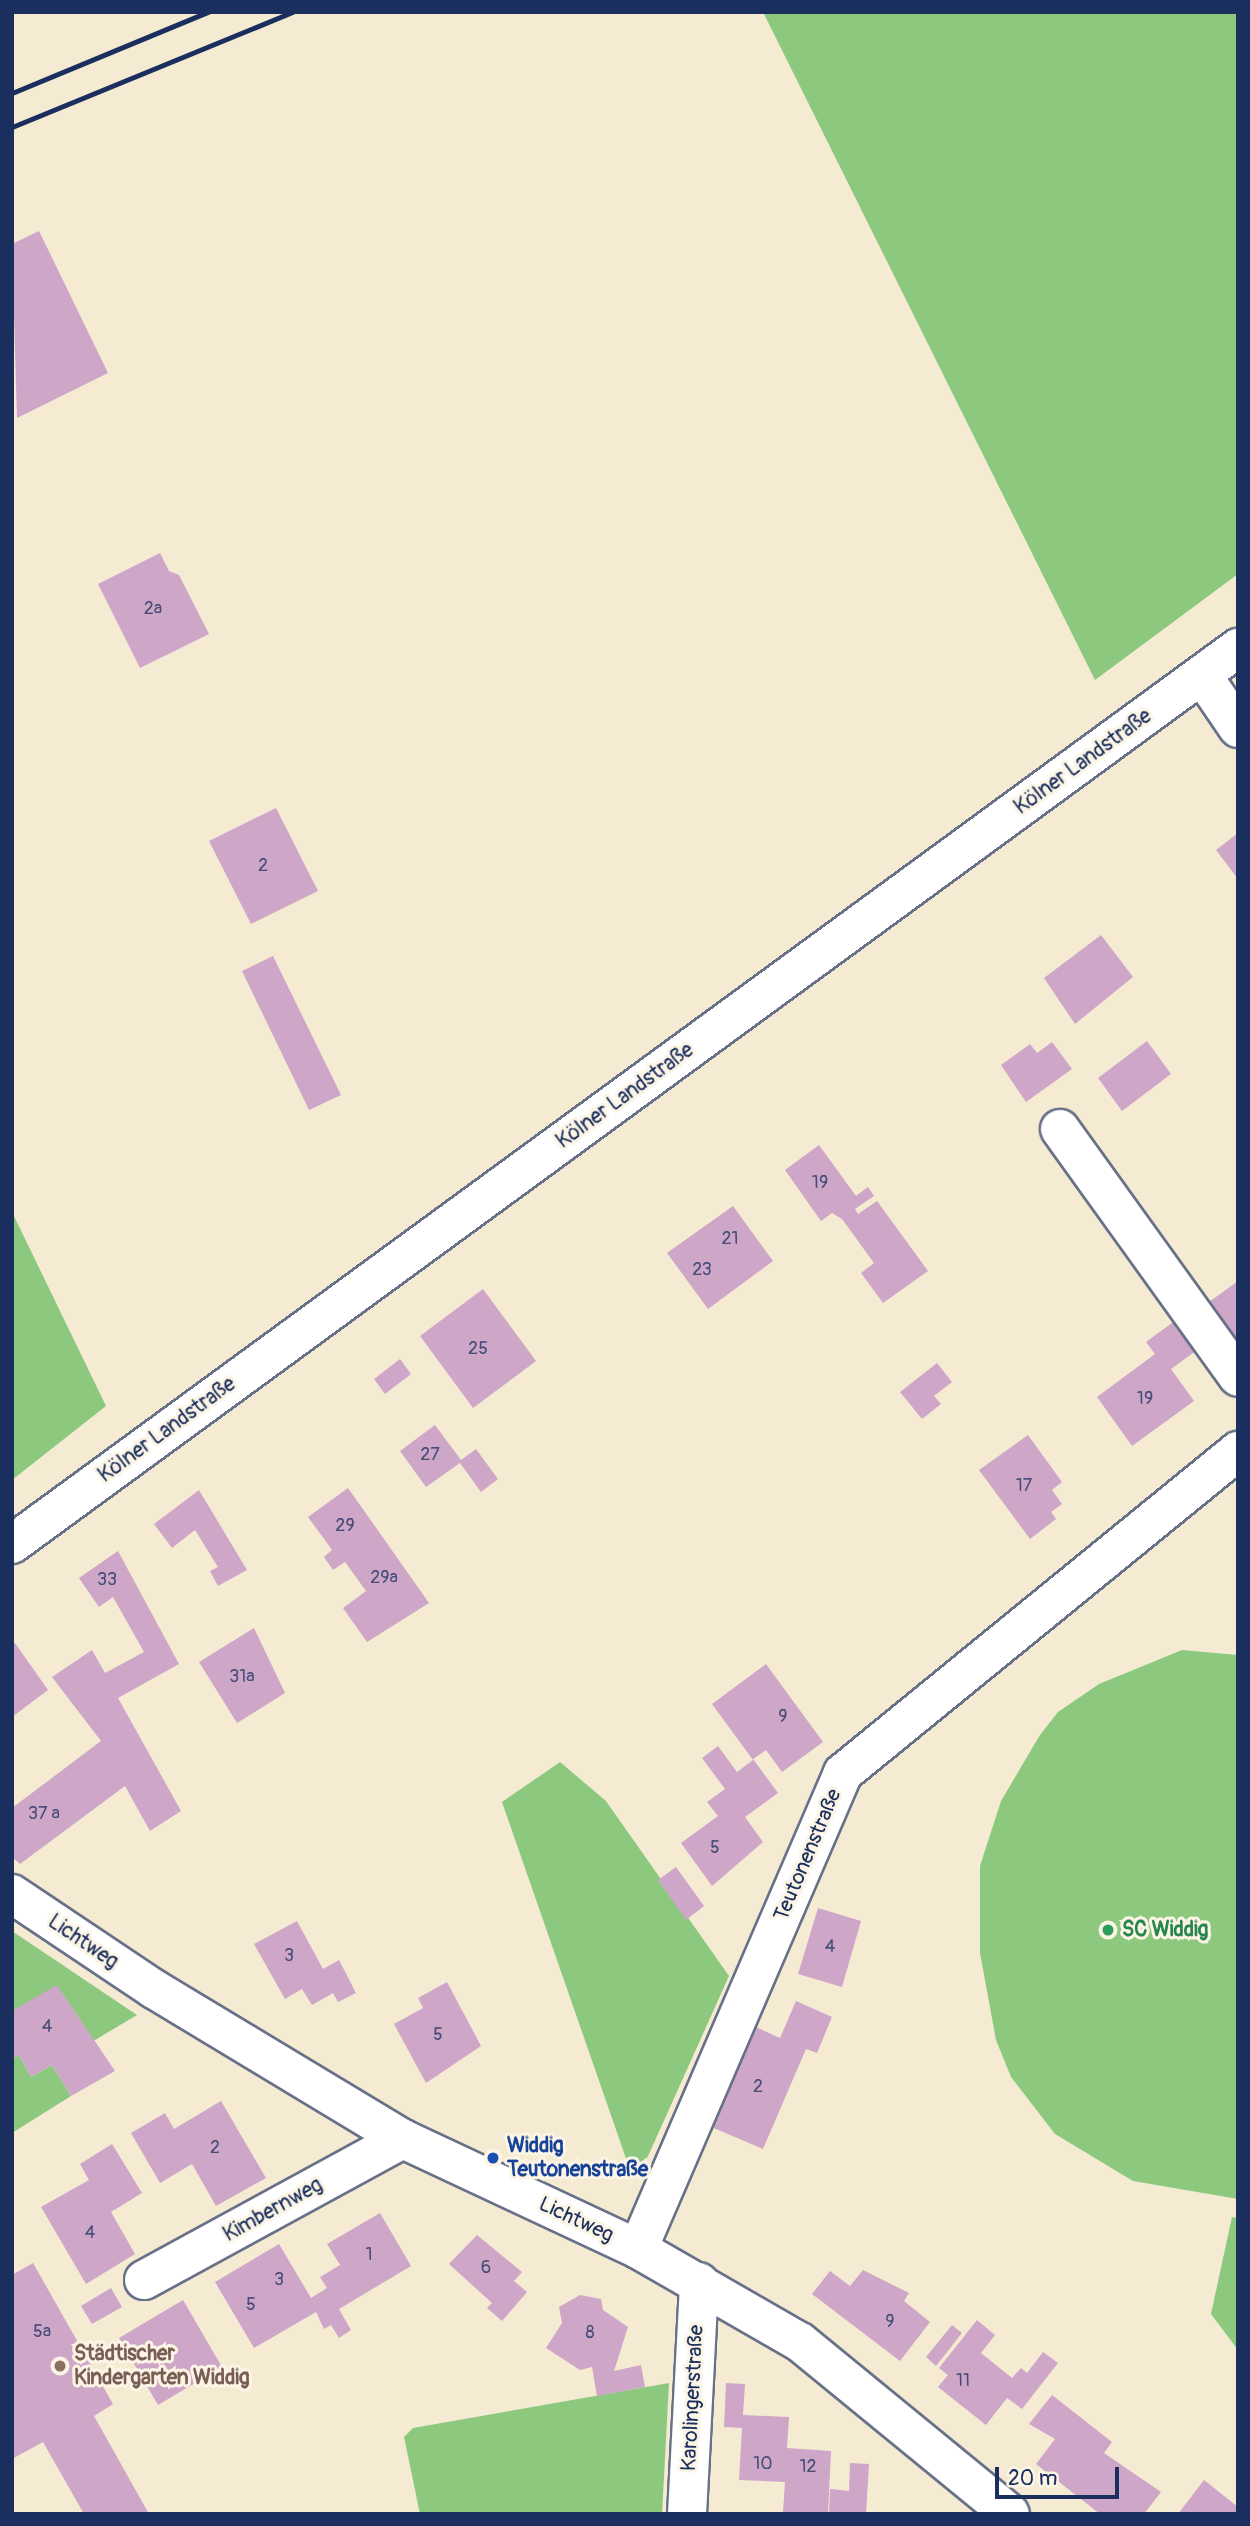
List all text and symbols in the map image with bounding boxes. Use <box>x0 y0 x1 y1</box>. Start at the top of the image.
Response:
house number: 2a <box>144 598 162 620</box>
street label: Kölner Landstraße <box>1009 704 1157 820</box>
house number: 2 <box>258 855 268 877</box>
street label: Kölner Landstraße <box>551 1038 699 1154</box>
house number: 19 <box>812 1172 828 1194</box>
house number: 21 <box>721 1228 739 1250</box>
house number: 23 <box>692 1259 712 1281</box>
house number: 25 <box>468 1338 488 1360</box>
street label: Kölner Landstraße <box>93 1372 241 1488</box>
house number: 19 <box>1137 1388 1153 1410</box>
house number: 27 <box>420 1444 440 1466</box>
house number: 17 <box>1016 1475 1032 1497</box>
house number: 29 <box>335 1515 355 1537</box>
house number: 29a <box>370 1567 398 1589</box>
house number: 33 <box>97 1569 117 1591</box>
house number: 31a <box>229 1666 255 1688</box>
house number: 9 <box>778 1706 788 1728</box>
street label: Teutonenstraße <box>769 1785 847 1925</box>
house number: 37 a <box>28 1803 60 1825</box>
house number: 5 <box>710 1837 720 1859</box>
street label: Lichtweg <box>43 1909 123 1975</box>
place label: SC Widdig <box>1122 1917 1208 1943</box>
marker: SC Widdig <box>1100 1922 1116 1938</box>
house number: 4 <box>825 1936 835 1958</box>
house number: 3 <box>284 1945 294 1967</box>
house number: 4 <box>42 2016 52 2038</box>
house number: 5 <box>433 2024 443 2046</box>
house number: 2 <box>753 2076 763 2098</box>
place label: Widdig Teutonenstraße <box>507 2133 648 2183</box>
house number: 2 <box>210 2137 220 2159</box>
marker: Widdig Teutonenstraße <box>485 2150 501 2166</box>
street label: Kimbernweg <box>219 2172 327 2248</box>
street label: Lichtweg <box>535 2192 617 2248</box>
house number: 4 <box>85 2222 95 2244</box>
house number: 1 <box>365 2244 373 2266</box>
house number: 6 <box>481 2257 491 2279</box>
house number: 3 <box>274 2269 284 2291</box>
house number: 5 <box>246 2294 256 2316</box>
house number: 9 <box>885 2311 895 2333</box>
house number: 5a <box>33 2321 51 2343</box>
house number: 8 <box>585 2322 595 2344</box>
street label: Karolingerstraße <box>677 2324 709 2472</box>
place label: Städtischer Kindergarten Widdig <box>74 2341 250 2391</box>
marker: Städtischer Kindergarten Widdig <box>52 2358 68 2374</box>
house number: 11 <box>956 2370 970 2392</box>
scale bar <box>998 2452 1122 2496</box>
house number: 10 <box>753 2453 773 2475</box>
house number: 12 <box>799 2456 817 2478</box>
text: 20 m <box>1008 2465 1057 2492</box>

